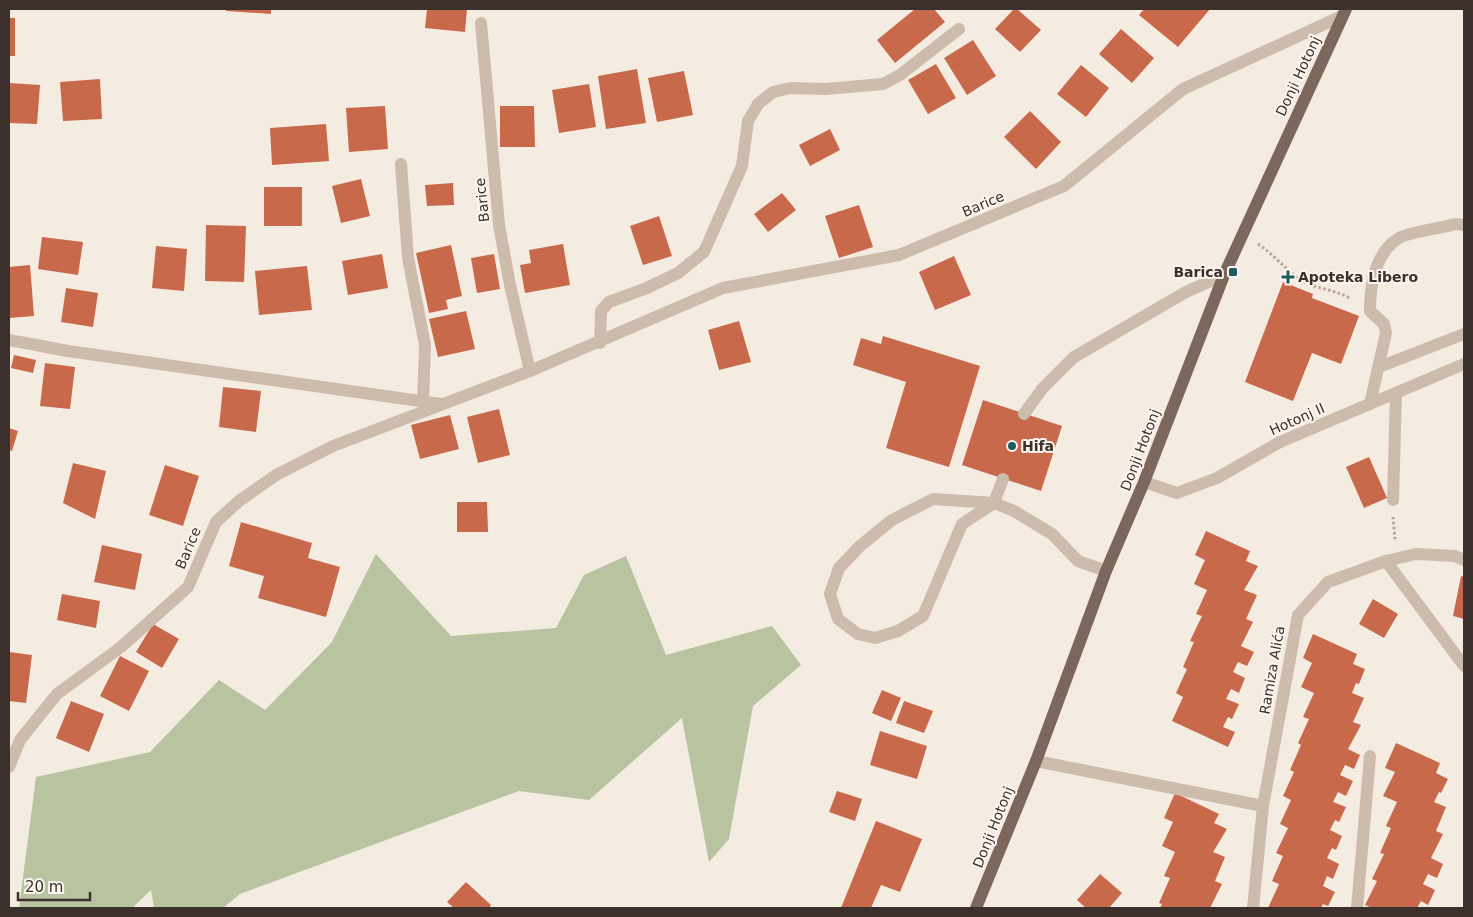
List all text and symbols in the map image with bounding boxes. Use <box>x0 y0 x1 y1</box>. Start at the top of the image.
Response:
street label: Donji Hotonj <box>1273 33 1323 119</box>
street label: Barice <box>472 177 492 223</box>
street label: Barice <box>960 188 1006 220</box>
place label: Barica <box>1173 264 1223 280</box>
marker: Barica <box>1227 266 1239 278</box>
place label: Apoteka Libero <box>1298 269 1418 285</box>
marker: Apoteka Libero <box>1282 271 1294 283</box>
street label: Hotonj II <box>1267 400 1327 438</box>
street label: Donji Hotonj <box>1117 407 1163 493</box>
place label: Hifa <box>1022 438 1054 454</box>
marker: Hifa <box>1006 440 1018 452</box>
street label: Barice <box>172 525 204 571</box>
street label: Ramiza Alića <box>1256 625 1288 715</box>
street label: Donji Hotonj <box>969 784 1017 870</box>
scale bar <box>18 870 90 902</box>
text: 20 m <box>25 878 63 896</box>

